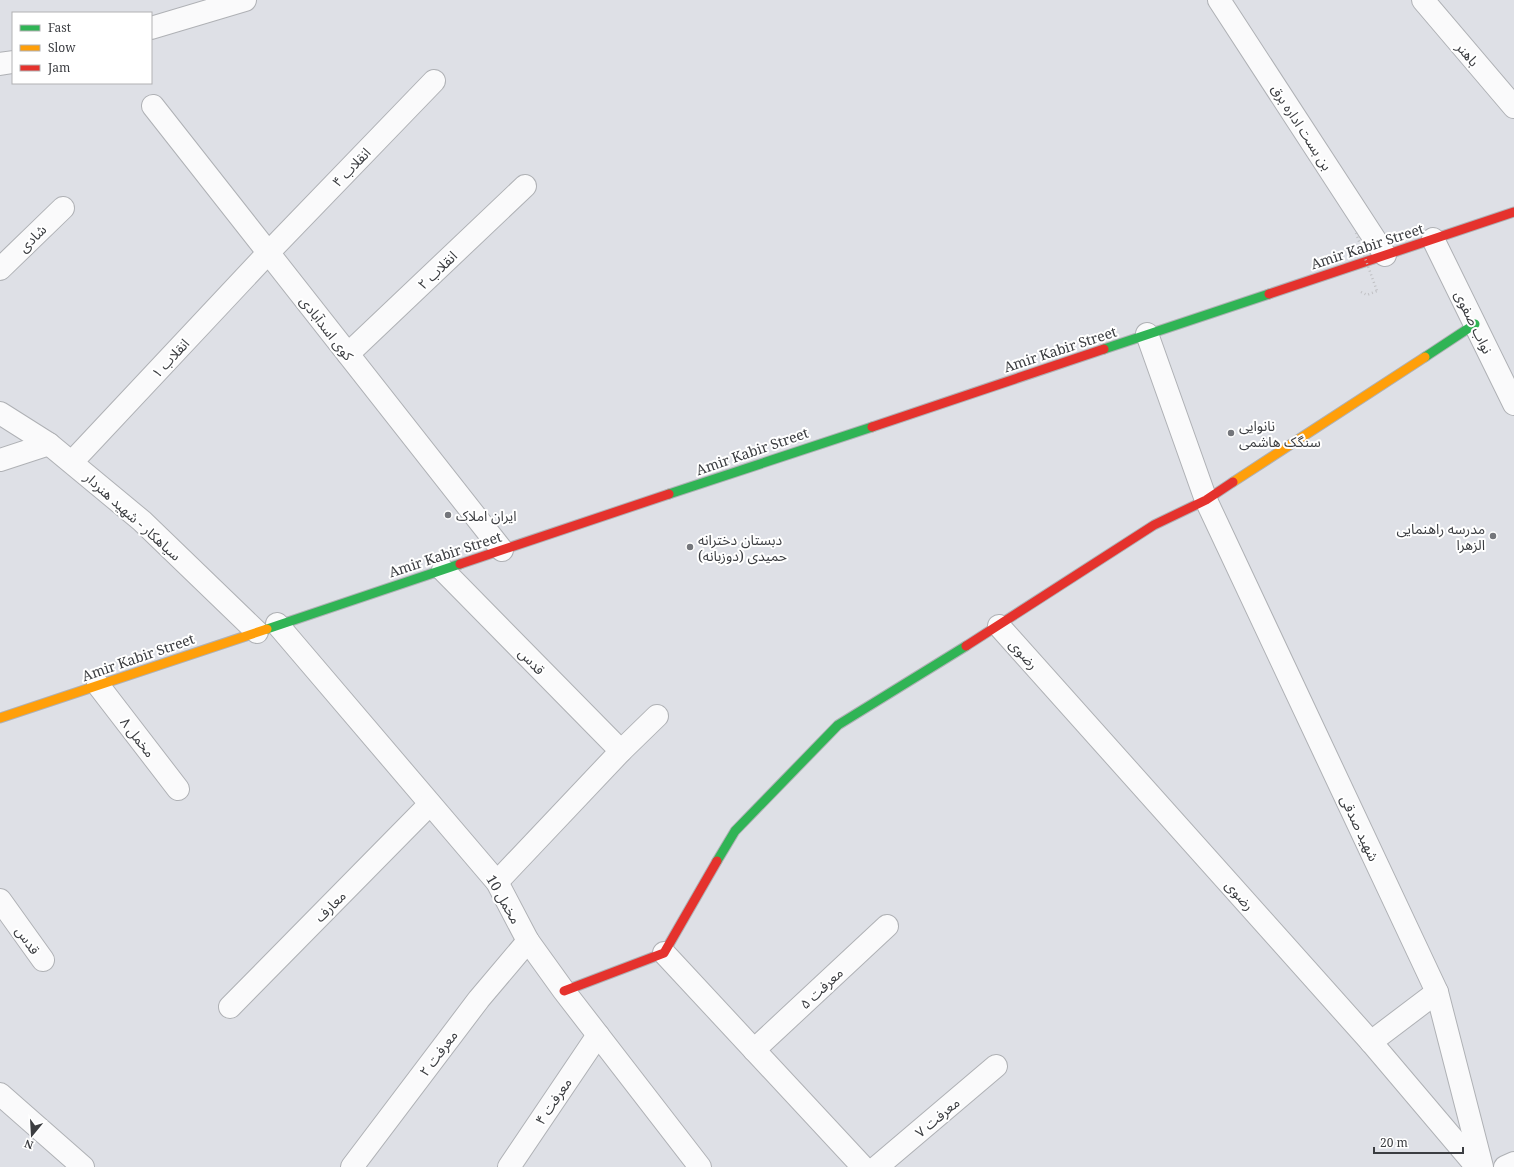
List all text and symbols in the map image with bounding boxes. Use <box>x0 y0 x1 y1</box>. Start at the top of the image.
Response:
legend <box>12 12 152 84</box>
text: Fast <box>48 19 71 36</box>
street label: باهنر <box>1452 37 1484 70</box>
text: Slow <box>48 39 76 56</box>
text: Jam <box>47 59 70 76</box>
street label: بن بست اداره برق <box>1267 80 1337 174</box>
street label: انقلاب ۴ <box>327 143 375 191</box>
street label: Amir Kabir Street <box>1308 219 1426 273</box>
street label: شادی <box>14 220 50 256</box>
street label: انقلاب ۲ <box>413 246 461 294</box>
street label: نواب صفوی <box>1451 287 1498 357</box>
street label: کوی اسدآبادی <box>296 292 358 364</box>
street label: Amir Kabir Street <box>1001 322 1119 376</box>
street label: انقلاب ۱ <box>147 334 193 382</box>
place label: نانوایی سنگک هاشمی <box>1239 416 1321 451</box>
street label: Amir Kabir Street <box>693 423 811 479</box>
marker: نانوایی سنگک هاشمی <box>1226 428 1236 438</box>
street label: سیاهکار - شهید هنردار <box>80 467 185 564</box>
place label: ایران املاک <box>456 506 517 525</box>
marker: ایران املاک <box>443 510 453 520</box>
place label: مدرسه راهنمایی الزهرا <box>1396 519 1485 554</box>
street label: Amir Kabir Street <box>386 527 504 581</box>
place label: دبستان دخترانه حمیدی (دوزبانه) <box>698 530 787 565</box>
marker: مدرسه راهنمایی الزهرا <box>1488 531 1498 541</box>
marker: دبستان دخترانه حمیدی (دوزبانه) <box>685 542 695 552</box>
street label: Amir Kabir Street <box>79 629 197 685</box>
street label: رضوی <box>1005 635 1043 673</box>
street label: قدس <box>515 643 549 679</box>
street label: مخمل ۸ <box>116 713 160 761</box>
street label: شهید صدقی <box>1336 792 1384 864</box>
street label: مخمل 10 <box>482 871 526 927</box>
street label: رضوی <box>1221 876 1259 914</box>
street label: معارف <box>310 886 350 926</box>
street label: قدس <box>11 922 45 958</box>
street label: معرفت ۵ <box>795 963 847 1013</box>
street label: معرفت ۲ <box>414 1026 462 1080</box>
street label: معرفت ۴ <box>530 1074 576 1128</box>
street label: معرفت ۷ <box>911 1093 963 1141</box>
north arrow <box>12 1115 52 1155</box>
scale bar <box>1374 1129 1463 1155</box>
text: 20 m <box>1380 1134 1408 1151</box>
text: N <box>22 1136 35 1153</box>

